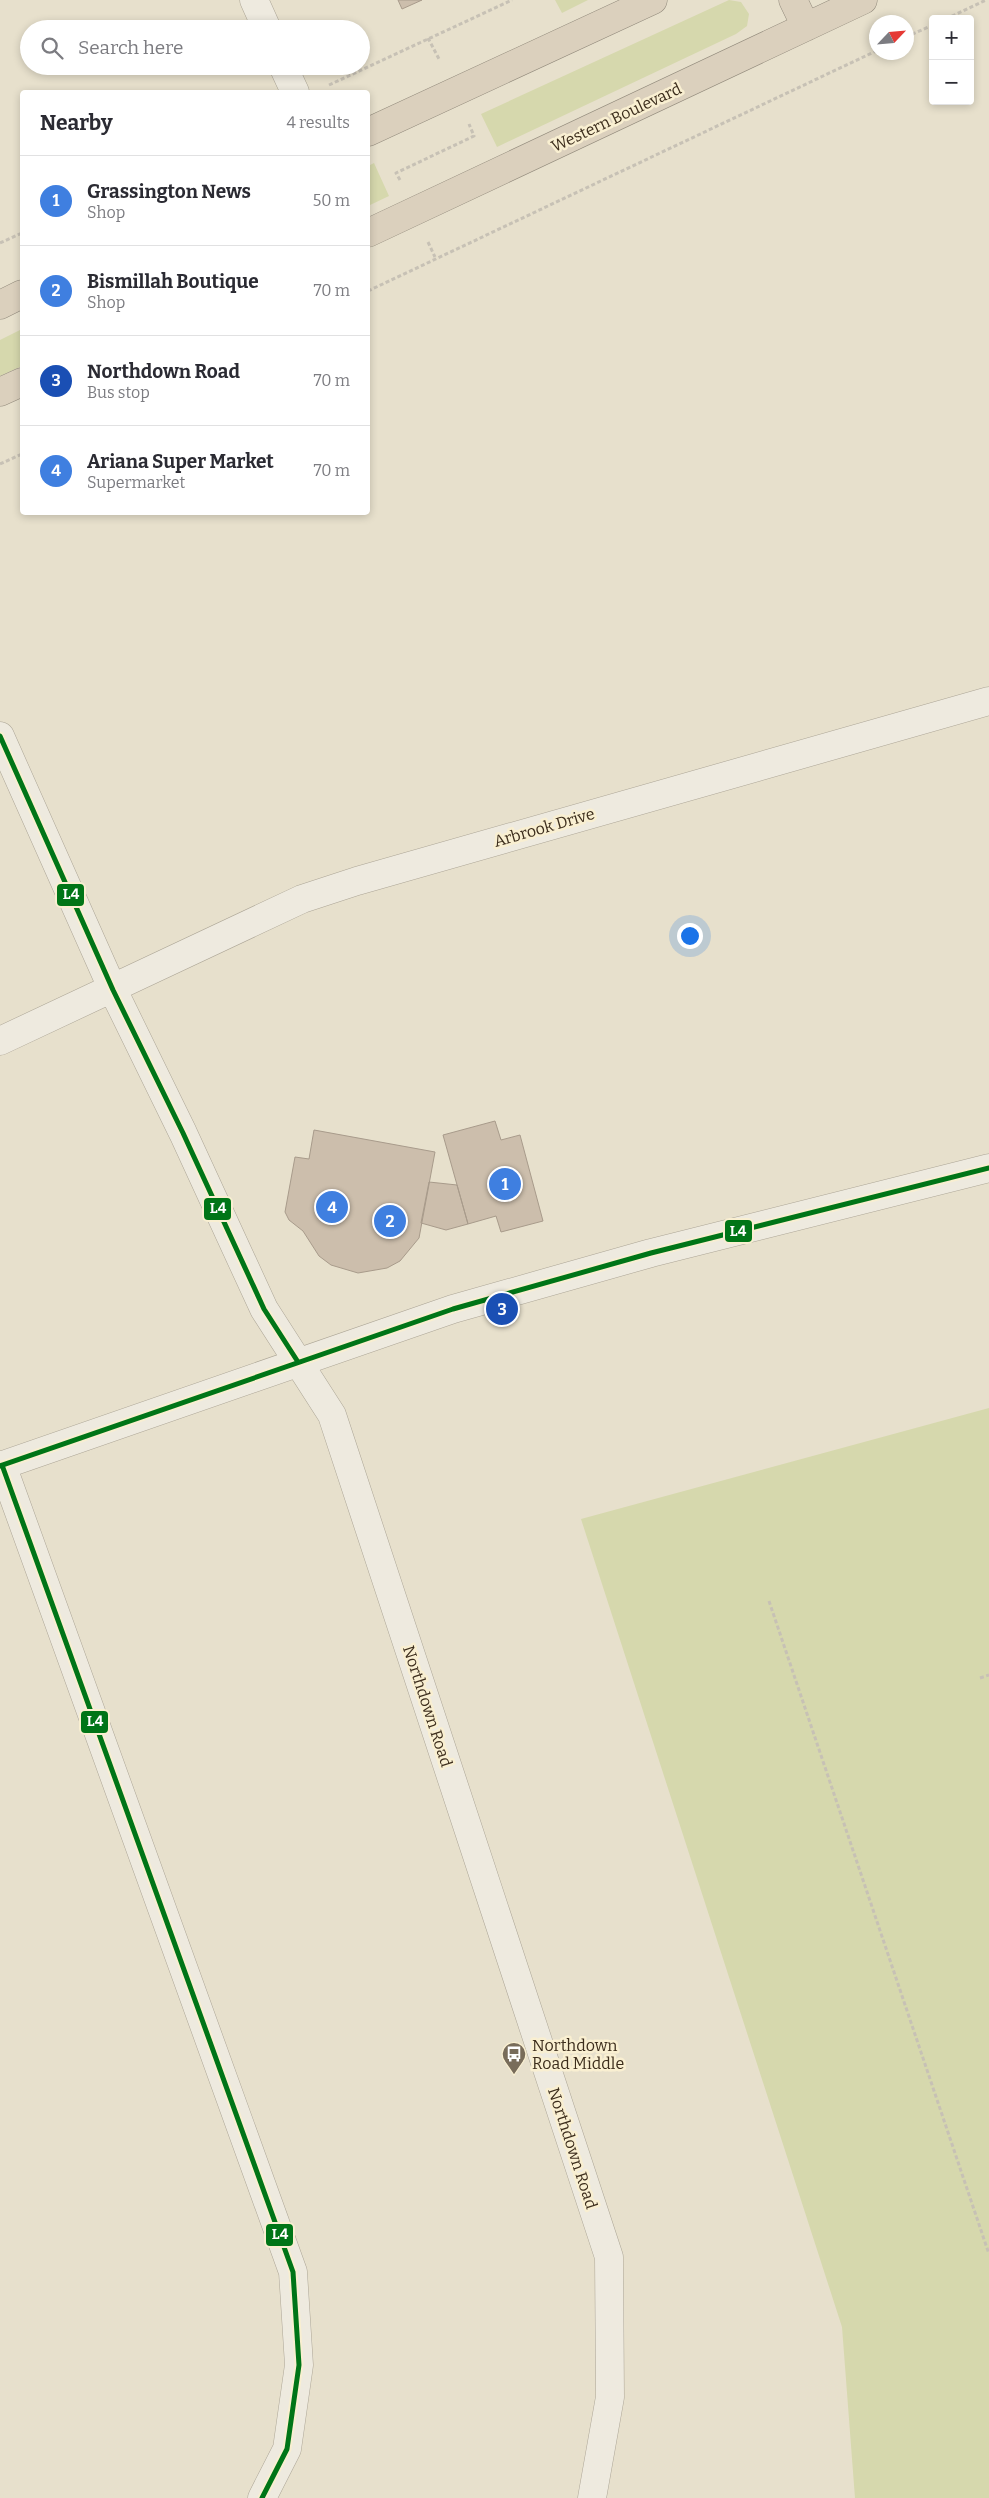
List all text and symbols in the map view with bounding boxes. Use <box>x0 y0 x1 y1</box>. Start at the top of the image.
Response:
north arrow <box>869 15 914 60</box>
map controls <box>929 15 974 105</box>
button: + <box>929 15 974 60</box>
search box <box>20 20 370 75</box>
icon: search <box>38 34 66 62</box>
text: Search here <box>78 36 183 59</box>
button: − <box>929 60 974 105</box>
street label: Western Boulevard <box>548 79 685 156</box>
text: Nearby <box>40 110 113 136</box>
text: 4 results <box>287 113 350 132</box>
text: Grassington News <box>87 180 251 203</box>
text: 1 <box>53 191 59 210</box>
text: 50 m <box>313 191 350 210</box>
text: Shop <box>87 203 125 222</box>
text: Bismillah Boutique <box>87 270 259 293</box>
text: 2 <box>51 281 61 300</box>
text: 70 m <box>314 281 350 300</box>
text: Shop <box>87 293 125 312</box>
text: Northdown Road <box>87 360 240 383</box>
text: 3 <box>51 371 61 390</box>
text: 70 m <box>314 371 350 390</box>
text: Bus stop <box>87 383 150 402</box>
text: Ariana Super Market <box>87 450 274 473</box>
text: 4 <box>51 461 61 480</box>
text: 70 m <box>314 461 350 480</box>
text: Supermarket <box>87 473 185 492</box>
street label: Arbrook Drive <box>492 804 597 851</box>
line badge: L4 <box>56 883 85 907</box>
text: L4 <box>63 886 80 903</box>
your location <box>677 923 703 949</box>
pin: 1 <box>489 1165 521 1203</box>
pin: 4 <box>316 1188 348 1226</box>
line badge: L4 <box>203 1197 232 1221</box>
text: L4 <box>210 1200 227 1217</box>
pin: 2 <box>374 1202 406 1240</box>
line badge: L4 <box>724 1219 753 1243</box>
text: L4 <box>730 1223 747 1240</box>
pin: 3 <box>486 1290 518 1328</box>
street label: Northdown Road <box>399 1643 456 1770</box>
line badge: L4 <box>80 1710 109 1734</box>
text: L4 <box>87 1713 104 1730</box>
place label: Northdown Road Middle <box>532 2036 624 2073</box>
bus stop icon: Northdown Road Middle <box>501 2041 527 2075</box>
street label: Northdown Road <box>544 2085 601 2212</box>
line badge: L4 <box>265 2223 294 2247</box>
text: L4 <box>272 2226 289 2243</box>

